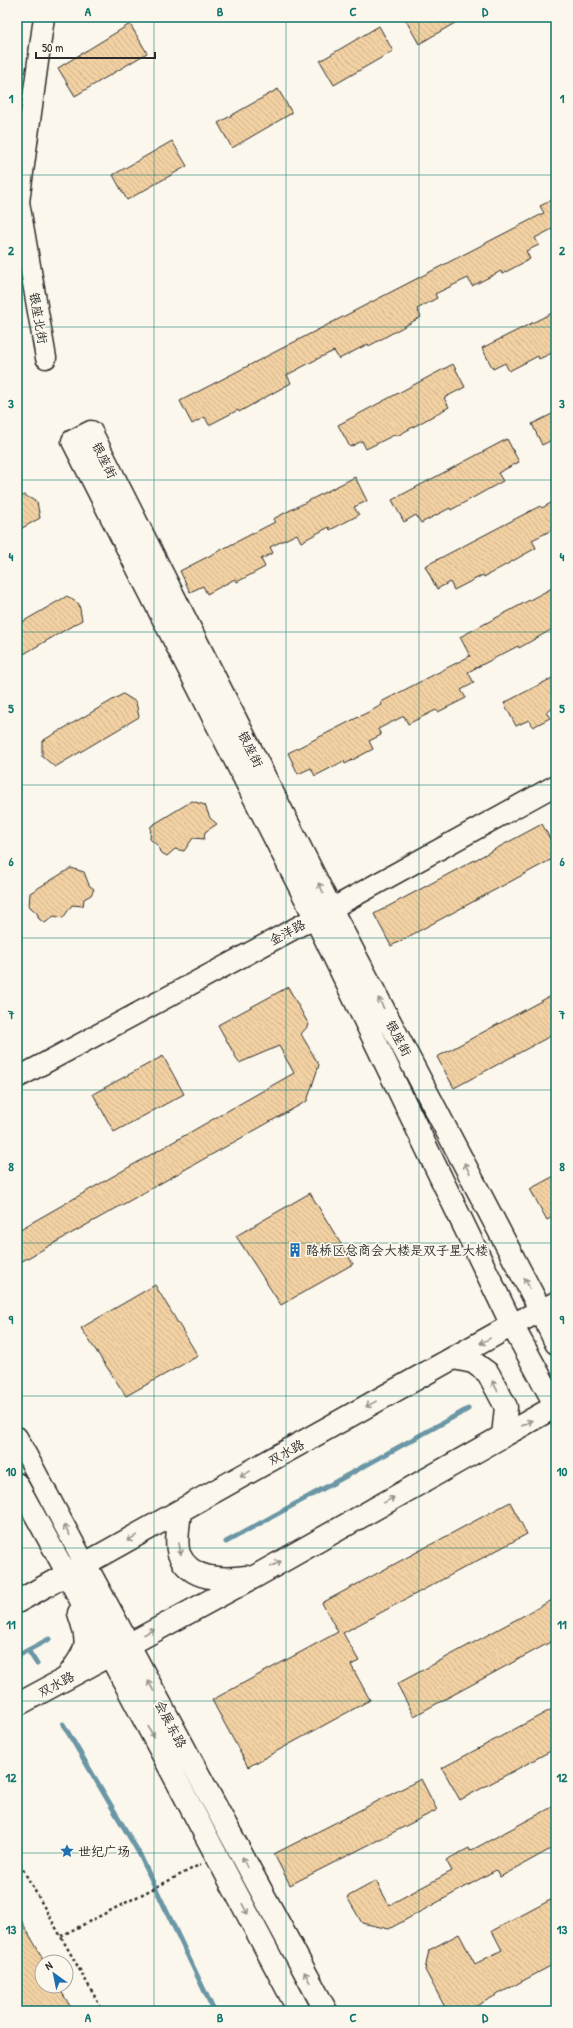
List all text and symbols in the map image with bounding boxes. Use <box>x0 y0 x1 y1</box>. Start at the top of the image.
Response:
text: A <box>85 2 92 20</box>
text: B <box>217 2 224 20</box>
text: C <box>349 2 357 20</box>
text: D <box>482 2 489 20</box>
scale bar <box>36 34 155 60</box>
text: 50 m <box>42 39 63 56</box>
text: 1 <box>9 89 14 107</box>
text: 1 <box>560 89 565 107</box>
text: 2 <box>8 241 15 259</box>
text: 2 <box>559 241 566 259</box>
street label: 银座北街 <box>26 291 52 345</box>
text: 3 <box>8 394 14 412</box>
text: 3 <box>559 394 565 412</box>
street label: 银座街 <box>88 439 122 481</box>
text: 4 <box>9 547 14 565</box>
text: 4 <box>560 547 565 565</box>
text: 5 <box>8 699 14 717</box>
text: 5 <box>559 699 565 717</box>
street label: 银座街 <box>234 728 268 770</box>
text: 6 <box>8 852 14 870</box>
text: 6 <box>559 852 565 870</box>
one-way arrow <box>316 882 324 894</box>
street label: 金洋路 <box>266 915 308 949</box>
one-way arrow <box>376 997 384 1009</box>
text: 7 <box>7 1005 15 1023</box>
text: 7 <box>558 1005 566 1023</box>
street label: 银座街 <box>382 1017 416 1059</box>
text: 8 <box>8 1157 14 1175</box>
text: 8 <box>559 1157 565 1175</box>
one-way arrow <box>462 1162 470 1174</box>
place label: 路桥区总商会大楼是双子星大楼 <box>306 1241 488 1259</box>
building icon: 路桥区总商会大楼是双子星大楼 <box>287 1242 303 1258</box>
one-way arrow <box>523 1277 530 1289</box>
text: 9 <box>9 1310 14 1328</box>
text: 9 <box>560 1310 565 1328</box>
one-way arrow <box>479 1337 491 1345</box>
one-way arrow <box>491 1380 498 1392</box>
one-way arrow <box>365 1401 377 1408</box>
one-way arrow <box>521 1418 533 1426</box>
street label: 双水路 <box>265 1435 307 1469</box>
text: 10 <box>6 1462 16 1480</box>
text: 10 <box>557 1462 567 1480</box>
one-way arrow <box>239 1471 251 1479</box>
one-way arrow <box>383 1496 395 1504</box>
one-way arrow <box>62 1524 70 1536</box>
one-way arrow <box>126 1534 138 1542</box>
one-way arrow <box>176 1543 184 1556</box>
one-way arrow <box>270 1560 282 1568</box>
text: 11 <box>6 1615 16 1633</box>
text: 11 <box>557 1615 567 1633</box>
one-way arrow <box>143 1628 155 1636</box>
street label: 双水路 <box>35 1667 77 1701</box>
one-way arrow <box>146 1680 154 1692</box>
street label: 会展东路 <box>151 1697 191 1751</box>
one-way arrow <box>148 1726 155 1738</box>
text: 12 <box>6 1768 17 1786</box>
text: 12 <box>557 1768 568 1786</box>
place label: 世纪广场 <box>78 1842 130 1860</box>
place icon: 世纪广场 <box>59 1843 75 1859</box>
one-way arrow <box>241 1856 249 1868</box>
one-way arrow <box>242 1903 249 1915</box>
text: 13 <box>6 1920 16 1938</box>
text: 13 <box>557 1920 567 1938</box>
north arrow <box>34 1954 74 1994</box>
text: N <box>42 1958 55 1973</box>
one-way arrow <box>303 1971 310 1983</box>
text: A <box>85 2008 92 2026</box>
text: B <box>217 2008 224 2026</box>
text: C <box>349 2008 357 2026</box>
text: D <box>482 2008 489 2026</box>

